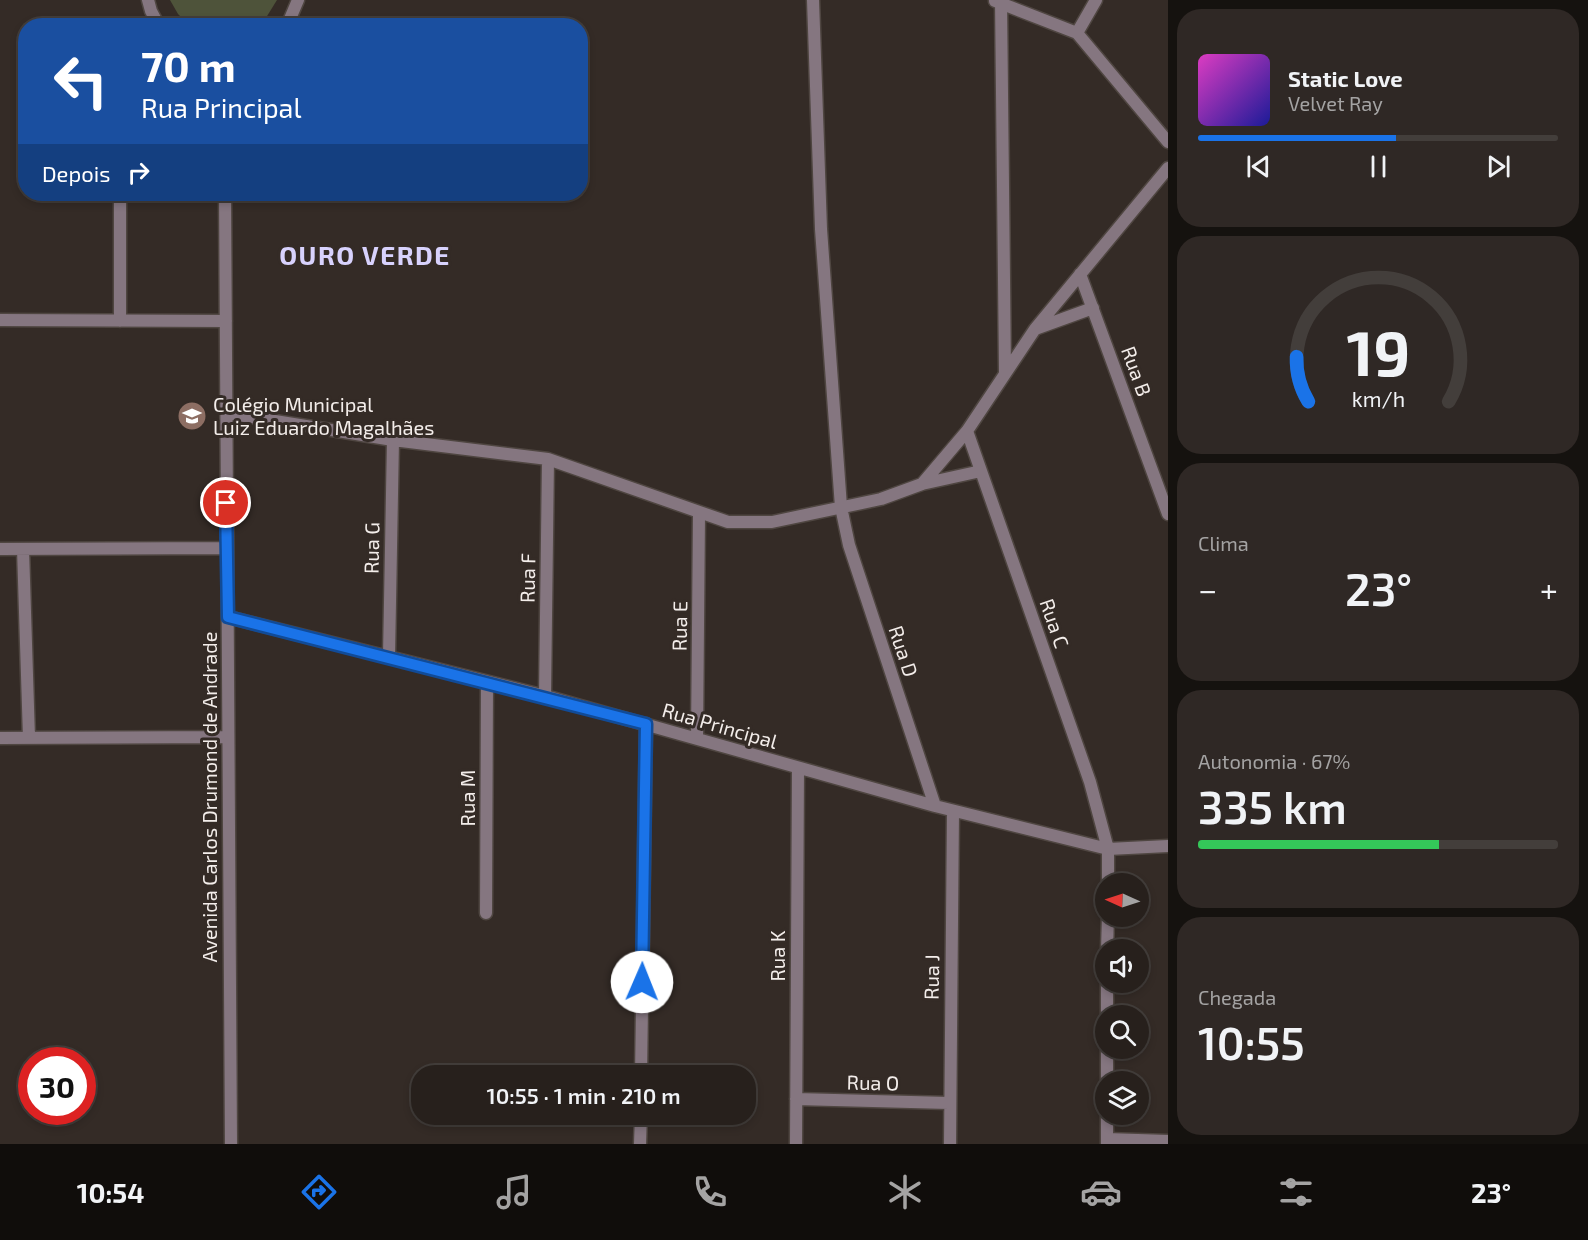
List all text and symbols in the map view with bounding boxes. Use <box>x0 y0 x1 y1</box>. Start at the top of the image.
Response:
text: 70 m <box>141 40 236 90</box>
icon: left <box>42 42 120 120</box>
text: Static Love <box>1288 65 1403 91</box>
text: Rua Principal <box>141 91 301 123</box>
text: Velvet Ray <box>1288 91 1383 115</box>
icon: previous <box>1242 150 1275 183</box>
icon: pause <box>1362 150 1395 183</box>
icon: next <box>1482 150 1515 183</box>
icon: right <box>122 156 155 189</box>
text: Depois <box>42 160 110 186</box>
district label: OURO VERDE <box>279 239 451 270</box>
text: 19 <box>1346 314 1410 389</box>
street label: Rua B <box>1117 343 1157 399</box>
text: km/h <box>1351 386 1405 411</box>
place label: Colégio Municipal Luiz Eduardo Magalhães <box>213 392 434 439</box>
school or university icon: Colégio Municipal Luiz Eduardo Magalhães <box>176 400 208 432</box>
pin <box>200 477 251 528</box>
icon: arrive <box>209 486 242 519</box>
street label: Rua G <box>359 522 383 574</box>
text: Clima <box>1198 531 1249 555</box>
street label: Rua F <box>515 553 539 603</box>
text: 23° <box>1345 561 1412 615</box>
text: − <box>1198 569 1217 609</box>
text: + <box>1540 569 1558 609</box>
street label: Rua C <box>1035 595 1075 651</box>
street label: Rua E <box>667 601 691 651</box>
street label: Rua D <box>884 622 924 680</box>
street label: Avenida Carlos Drumond de Andrade <box>197 631 221 963</box>
street label: Rua Principal <box>660 697 780 753</box>
text: Autonomia · 67% <box>1198 749 1350 773</box>
street label: Rua M <box>455 770 479 826</box>
text: 335 km <box>1198 779 1347 833</box>
north arrow <box>1095 873 1149 927</box>
map controls <box>1095 873 1149 1125</box>
street label: Rua K <box>765 930 789 982</box>
button: sound <box>1095 939 1149 993</box>
position arrow <box>610 950 674 1014</box>
street label: Rua J <box>919 954 943 1000</box>
text: Chegada <box>1198 985 1276 1009</box>
button: search <box>1095 1005 1149 1059</box>
text: 10:55 <box>1198 1015 1305 1069</box>
speed limit sign: 30 <box>18 1047 96 1125</box>
street label: Rua O <box>847 1070 899 1094</box>
button: layers <box>1095 1071 1149 1125</box>
text: 10:55 · 1 min · 210 m <box>486 1082 681 1108</box>
icon: directions <box>298 1171 340 1213</box>
icon: music <box>493 1171 535 1213</box>
icon: phone <box>689 1171 731 1213</box>
icon: climate <box>884 1171 926 1213</box>
icon: car <box>1080 1171 1122 1213</box>
icon: filters <box>1275 1171 1317 1213</box>
text: 10:54 <box>77 1176 144 1208</box>
text: 23° <box>1471 1176 1511 1208</box>

